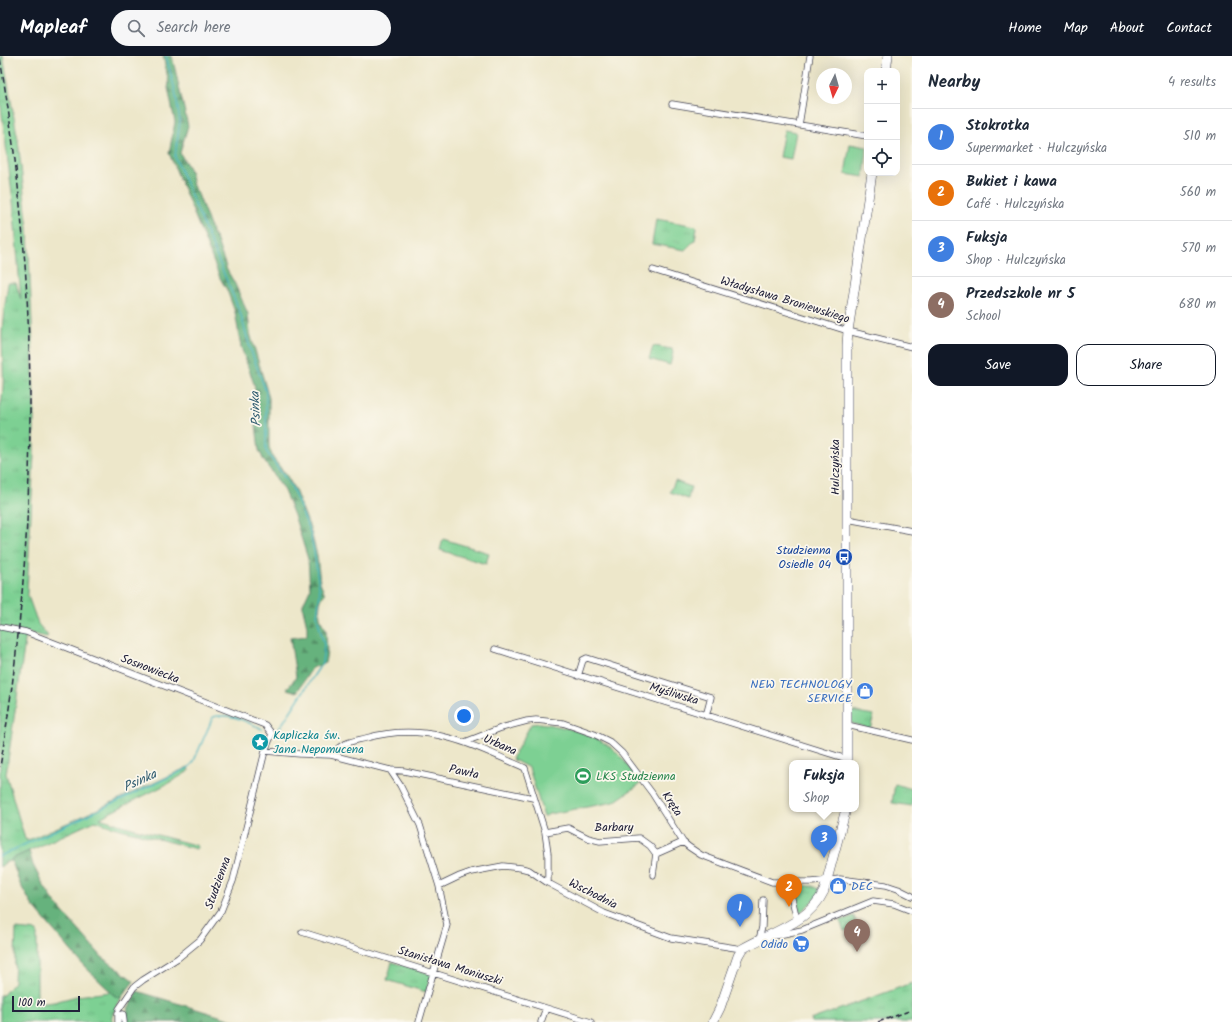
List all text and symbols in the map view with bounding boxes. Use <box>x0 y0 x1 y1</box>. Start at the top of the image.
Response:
search box <box>111 10 391 46</box>
text: Mapleaf <box>20 13 87 43</box>
text: Search here <box>157 16 231 40</box>
icon: search <box>125 17 147 39</box>
text: Home <box>1008 17 1042 39</box>
text: Map <box>1064 17 1088 39</box>
text: About <box>1110 17 1144 39</box>
text: Contact <box>1166 17 1212 39</box>
north arrow <box>816 68 852 104</box>
map controls <box>864 68 900 176</box>
button: + <box>864 68 900 104</box>
text: Nearby <box>928 69 980 96</box>
text: 4 results <box>1168 72 1216 93</box>
button: − <box>864 104 900 140</box>
text: Stokrotka <box>966 114 1029 138</box>
text: 1 <box>939 126 943 147</box>
text: 510 m <box>1183 126 1216 147</box>
text: Supermarket · Hulczyńska <box>966 138 1107 159</box>
button: locate <box>864 140 900 176</box>
text: Bukiet i kawa <box>966 170 1057 194</box>
text: 2 <box>937 182 945 203</box>
text: 560 m <box>1180 182 1216 203</box>
text: Café · Hulczyńska <box>966 194 1064 215</box>
text: Fuksja <box>966 226 1007 250</box>
text: 3 <box>937 238 945 259</box>
text: 570 m <box>1181 238 1216 259</box>
text: Shop · Hulczyńska <box>966 250 1066 271</box>
street label: Władysława Broniewskiego <box>718 271 852 329</box>
text: Przedszkole nr 5 <box>966 282 1075 306</box>
text: 4 <box>937 294 945 315</box>
text: 680 m <box>1179 294 1216 315</box>
text: School <box>966 306 1001 327</box>
button: Save <box>928 344 1068 386</box>
button: Share <box>1076 344 1216 386</box>
water label: Psinka <box>245 390 267 427</box>
street label: Hulczyńska <box>826 439 845 495</box>
place label: Studzienna Osiedle 04 <box>776 541 831 574</box>
bus stop icon: Studzienna Osiedle 04 <box>834 547 854 567</box>
street label: Sosnowiecka <box>118 649 183 689</box>
place label: NEW TECHNOLOGY SERVICE <box>750 675 853 708</box>
street label: Myśliwska <box>647 678 701 711</box>
shop icon: NEW TECHNOLOGY SERVICE <box>855 681 875 701</box>
your location <box>454 706 474 726</box>
place label: Kapliczka św. Jana Nepomucena <box>273 726 364 759</box>
street label: Urbana <box>480 729 520 761</box>
place icon: Kapliczka św. Jana Nepomucena <box>250 732 270 752</box>
street label: Pawła <box>447 760 481 785</box>
popup <box>789 760 859 812</box>
water label: Psinka <box>120 764 161 798</box>
text: Fuksja <box>803 764 845 788</box>
sports icon: LKS Studzienna <box>573 766 593 786</box>
place label: LKS Studzienna <box>596 767 676 786</box>
street label: Kręta <box>657 788 687 821</box>
text: Shop <box>803 788 829 809</box>
street label: Barbary <box>595 818 634 837</box>
pin: 3 <box>811 825 837 858</box>
street label: Studzienna <box>200 854 236 912</box>
street label: Wschodnia <box>565 874 621 915</box>
pin: 2 <box>776 874 802 907</box>
shop icon: DEC <box>828 876 848 896</box>
place label: DEC <box>851 877 873 896</box>
pin: 1 <box>727 894 753 927</box>
pin: 4 <box>844 919 870 952</box>
supermarket icon: Odido <box>791 934 811 954</box>
place label: Odido <box>760 935 788 954</box>
street label: Stanisława Moniuszki <box>395 941 506 991</box>
scale bar <box>12 994 80 1013</box>
text: 100 m <box>18 994 46 1012</box>

